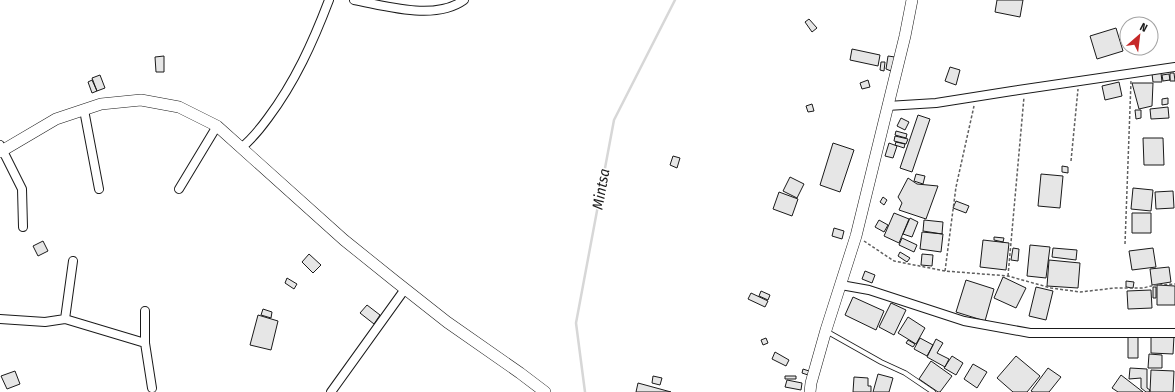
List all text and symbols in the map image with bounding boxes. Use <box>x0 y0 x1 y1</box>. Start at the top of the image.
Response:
north arrow <box>1119 16 1159 56</box>
text: N <box>1137 20 1149 35</box>
water label: Mintsa <box>589 167 613 211</box>

